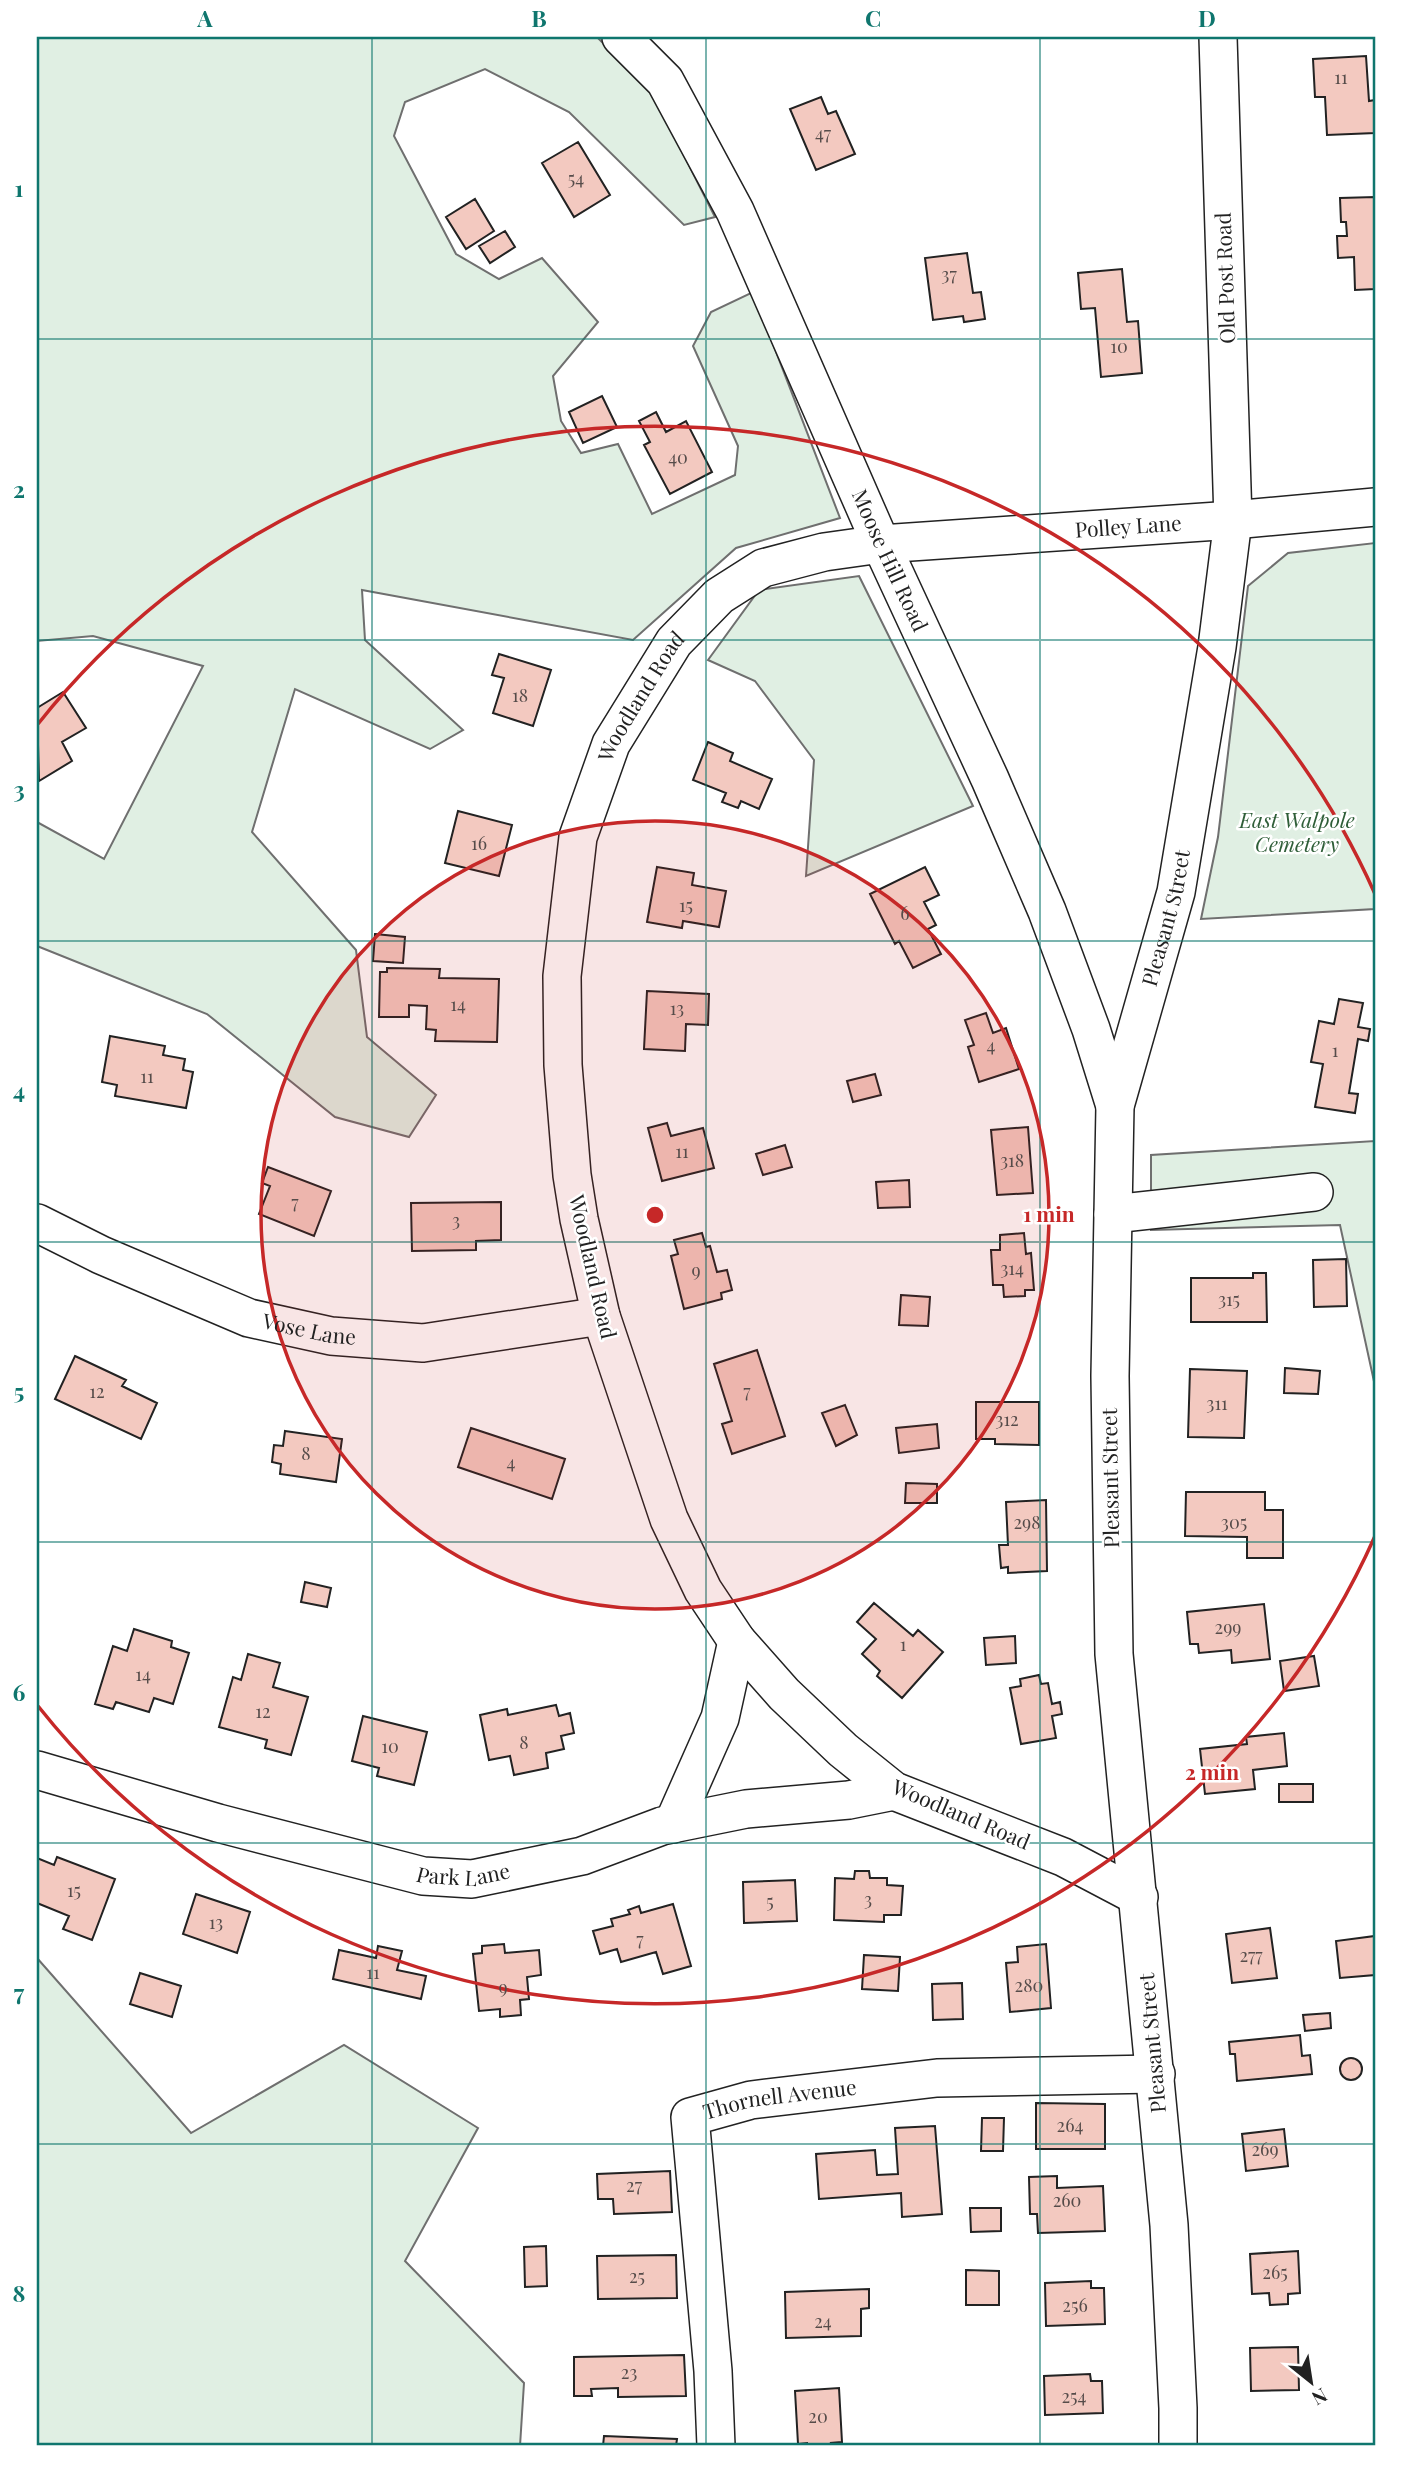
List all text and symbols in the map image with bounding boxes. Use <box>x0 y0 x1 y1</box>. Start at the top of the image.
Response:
text: A <box>196 2 213 33</box>
text: B <box>531 2 547 33</box>
text: C <box>865 2 881 33</box>
text: D <box>1198 2 1216 33</box>
house number: 11 <box>1334 65 1348 89</box>
house number: 47 <box>815 121 832 145</box>
house number: 54 <box>568 166 584 190</box>
text: 1 <box>15 172 24 203</box>
street label: Old Post Road <box>1208 212 1240 344</box>
house number: 37 <box>941 262 957 286</box>
house number: 10 <box>1110 334 1128 358</box>
house number: 40 <box>668 445 688 469</box>
text: 2 <box>13 473 25 504</box>
street label: Moose Hill Road <box>847 484 936 635</box>
street label: Polley Lane <box>1074 508 1183 543</box>
street label: Woodland Road <box>590 624 689 766</box>
house number: 18 <box>512 683 528 707</box>
text: 3 <box>13 773 25 804</box>
park label: East Walpole Cemetery <box>1238 805 1355 857</box>
house number: 16 <box>471 831 487 855</box>
street label: Pleasant Street <box>1134 847 1195 989</box>
house number: 15 <box>679 893 693 917</box>
house number: 6 <box>900 901 910 925</box>
house number: 14 <box>450 992 466 1016</box>
house number: 13 <box>670 996 684 1020</box>
house number: 4 <box>987 1033 996 1057</box>
house number: 1 <box>1332 1038 1339 1062</box>
house number: 11 <box>140 1064 154 1088</box>
text: 4 <box>13 1074 25 1105</box>
house number: 11 <box>675 1139 689 1163</box>
house number: 318 <box>1000 1148 1024 1172</box>
house number: 7 <box>291 1190 299 1214</box>
street label: Woodland Road <box>564 1191 624 1341</box>
text: 1 min <box>1023 1199 1075 1227</box>
centre of rings <box>643 1203 667 1227</box>
house number: 3 <box>452 1208 460 1232</box>
house number: 314 <box>1000 1256 1024 1280</box>
house number: 9 <box>691 1258 701 1282</box>
house number: 315 <box>1218 1287 1240 1311</box>
street label: Vose Lane <box>259 1305 357 1350</box>
text: 5 <box>14 1375 24 1406</box>
house number: 12 <box>89 1379 105 1403</box>
house number: 7 <box>743 1379 751 1403</box>
house number: 311 <box>1206 1391 1228 1415</box>
house number: 312 <box>995 1407 1019 1431</box>
street label: Pleasant Street <box>1094 1407 1124 1548</box>
house number: 8 <box>301 1441 311 1465</box>
house number: 4 <box>507 1450 516 1474</box>
house number: 298 <box>1013 1510 1041 1534</box>
house number: 305 <box>1221 1510 1247 1534</box>
house number: 299 <box>1215 1615 1241 1639</box>
house number: 1 <box>900 1632 907 1656</box>
house number: 14 <box>135 1662 151 1686</box>
text: 6 <box>13 1676 26 1707</box>
house number: 12 <box>255 1699 271 1723</box>
house number: 8 <box>519 1730 529 1754</box>
house number: 10 <box>381 1734 399 1758</box>
text: 2 min <box>1185 1757 1239 1785</box>
street label: Woodland Road <box>888 1771 1035 1855</box>
street label: Park Lane <box>414 1855 512 1891</box>
house number: 15 <box>67 1878 81 1902</box>
house number: 3 <box>864 1887 872 1911</box>
house number: 5 <box>766 1889 774 1913</box>
house number: 13 <box>209 1910 223 1934</box>
house number: 7 <box>636 1927 644 1951</box>
house number: 277 <box>1239 1943 1263 1967</box>
house number: 11 <box>366 1960 380 1984</box>
street label: Pleasant Street <box>1131 1972 1171 2114</box>
house number: 280 <box>1015 1973 1043 1997</box>
house number: 9 <box>498 1975 508 1999</box>
text: 7 <box>14 1976 25 2007</box>
street label: Thornell Avenue <box>699 2072 858 2125</box>
house number: 264 <box>1057 2113 1084 2137</box>
house number: 269 <box>1251 2137 1279 2161</box>
house number: 27 <box>626 2173 643 2197</box>
house number: 260 <box>1053 2188 1081 2212</box>
house number: 265 <box>1262 2260 1288 2284</box>
house number: 25 <box>629 2264 645 2288</box>
text: 8 <box>13 2277 25 2308</box>
house number: 256 <box>1062 2293 1088 2317</box>
house number: 24 <box>814 2309 832 2333</box>
north arrow <box>1276 2346 1346 2416</box>
house number: 23 <box>621 2360 637 2384</box>
text: N <box>1307 2383 1332 2412</box>
house number: 254 <box>1062 2384 1087 2408</box>
house number: 20 <box>808 2404 828 2428</box>

